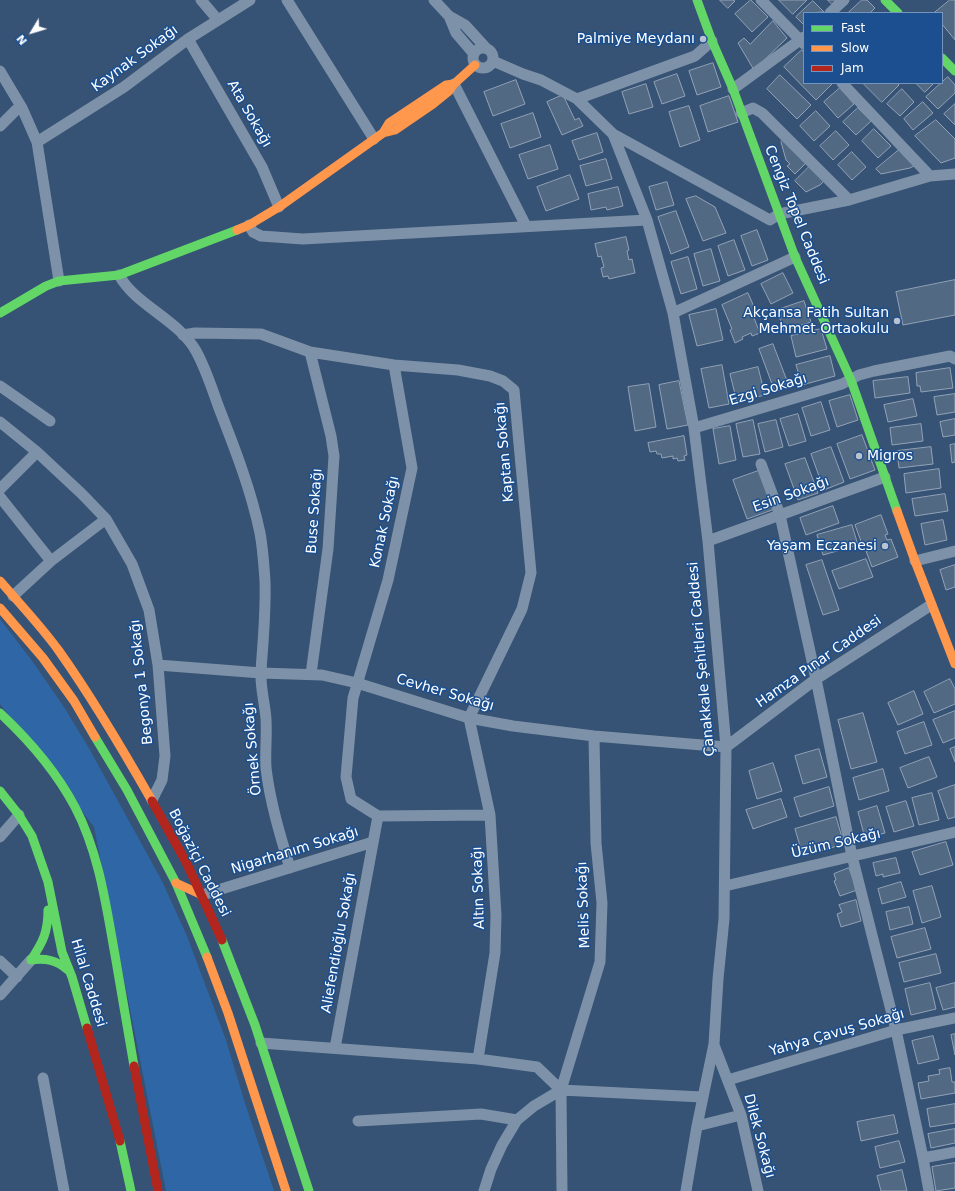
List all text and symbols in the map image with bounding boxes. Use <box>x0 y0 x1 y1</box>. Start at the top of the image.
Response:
north arrow <box>12 12 52 52</box>
legend <box>803 12 943 84</box>
text: Fast <box>841 21 865 35</box>
street label: Kaynak Sokağı <box>89 22 181 96</box>
place label: Palmiye Meydanı <box>577 31 695 47</box>
text: N <box>14 32 30 47</box>
marker: Palmiye Meydanı <box>698 34 708 44</box>
text: Slow <box>841 41 869 55</box>
text: Jam <box>841 61 864 75</box>
street label: Ata Sokağı <box>223 78 275 150</box>
street label: Cengiz Topel Caddesi <box>760 143 832 287</box>
place label: Akçansa Fatih Sultan Mehmet Ortaokulu <box>743 305 889 338</box>
marker: Akçansa Fatih Sultan Mehmet Ortaokulu <box>892 316 902 326</box>
street label: Ezgi Sokağı <box>727 370 809 410</box>
street label: Kaptan Sokağı <box>492 401 518 503</box>
place label: Migros <box>867 448 913 464</box>
marker: Migros <box>854 451 864 461</box>
street label: Buse Sokağı <box>304 468 326 554</box>
street label: Esin Sokağı <box>751 473 831 517</box>
street label: Konak Sokağı <box>367 474 403 570</box>
place label: Yaşam Eczanesi <box>767 538 877 554</box>
marker: Yaşam Eczanesi <box>880 541 890 551</box>
street label: Çanakkale Şehitleri Caddesi <box>685 561 719 757</box>
street label: Hamza Pınar Caddesi <box>753 612 885 712</box>
street label: Begonya 1 Sokağı <box>127 619 157 745</box>
street label: Cevher Sokağı <box>394 671 496 715</box>
street label: Örnek Sokağı <box>241 702 265 796</box>
street label: Boğaziçi Caddesi <box>165 806 233 920</box>
street label: Nigarhanım Sokağı <box>229 824 361 878</box>
street label: Üzüm Sokağı <box>790 826 882 862</box>
street label: Altın Sokağı <box>469 846 489 930</box>
street label: Melis Sokağı <box>574 861 594 949</box>
street label: Aliefendioğlu Sokağı <box>318 871 360 1015</box>
street label: Hilal Caddesi <box>67 937 109 1029</box>
street label: Yahya Çavuş Sokağı <box>768 1006 906 1060</box>
street label: Dilek Sokağı <box>740 1092 778 1180</box>

